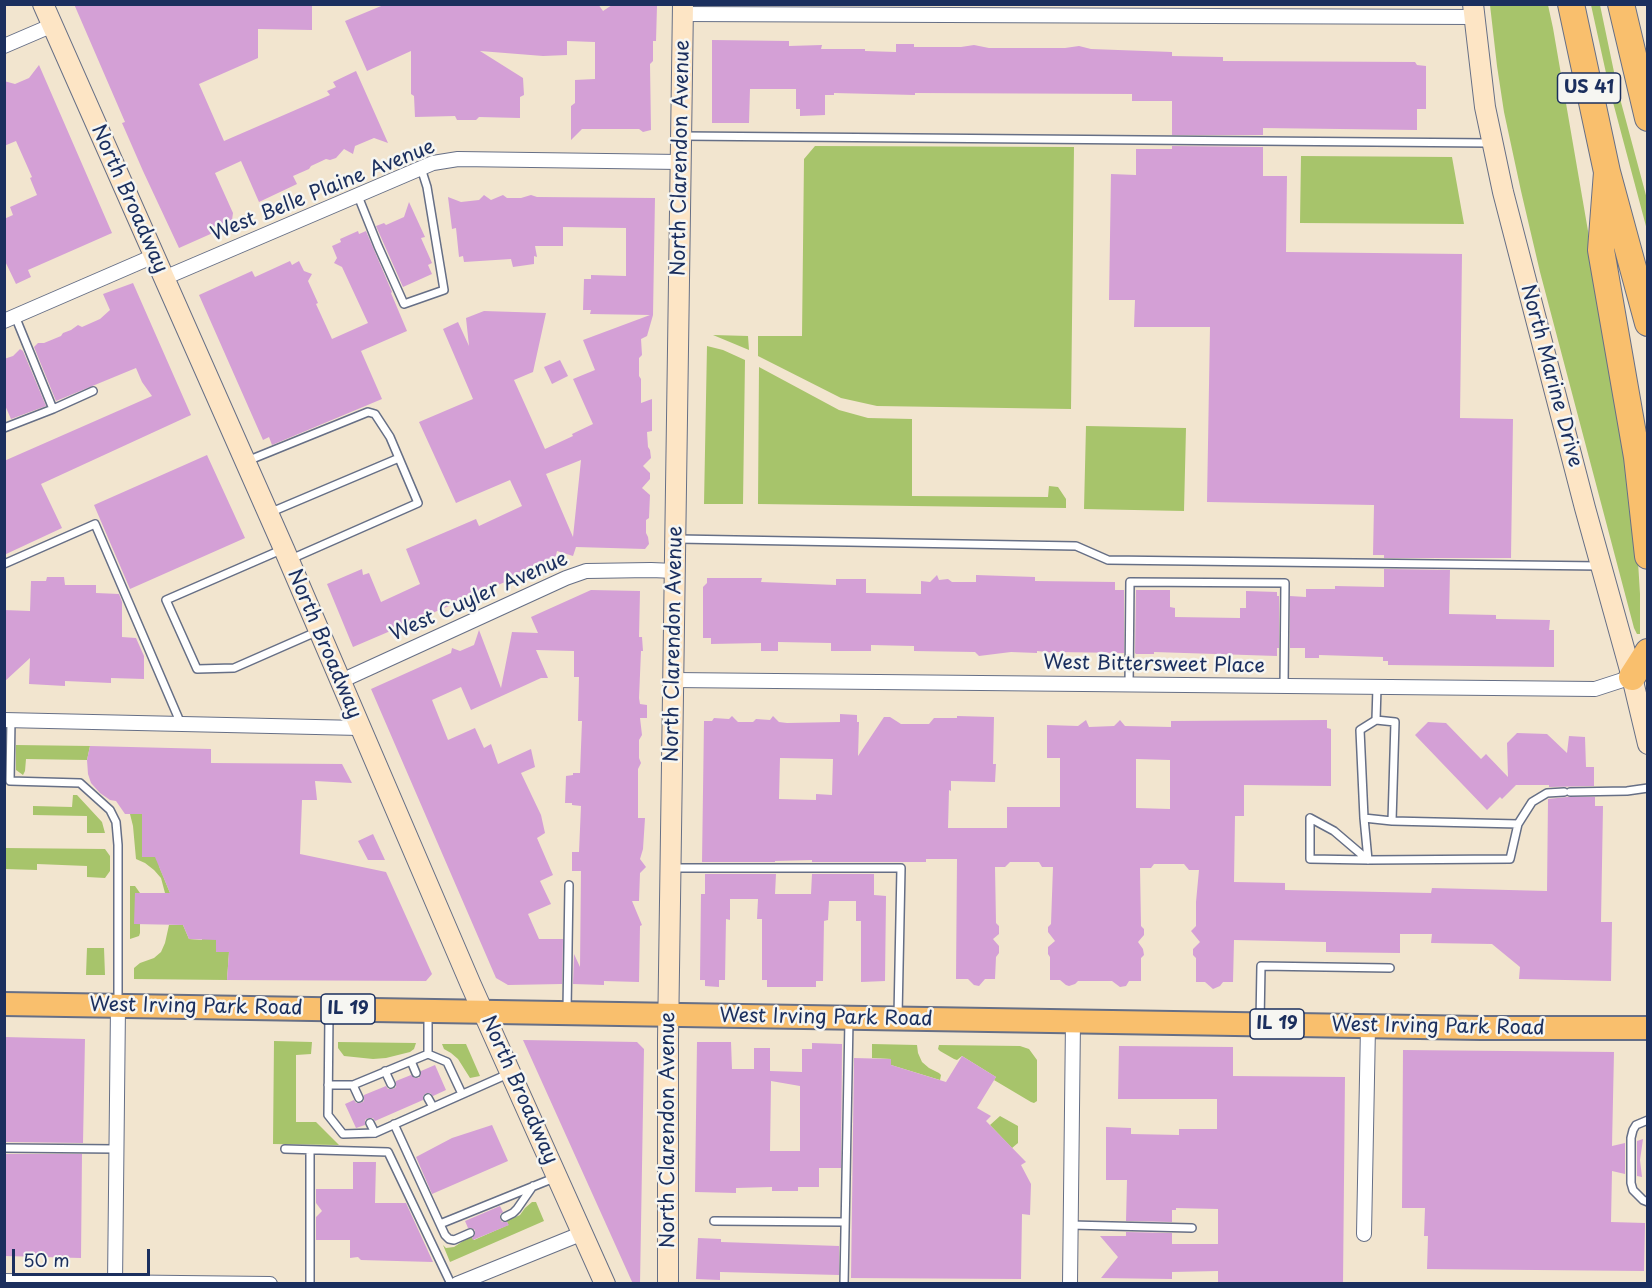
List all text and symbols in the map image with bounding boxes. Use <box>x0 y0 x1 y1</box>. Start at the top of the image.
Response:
street label: North Clarendon Avenue <box>667 40 695 276</box>
road number: US 41 <box>1558 73 1620 103</box>
street label: North Broadway <box>86 121 172 277</box>
street label: West Belle Plaine Avenue <box>207 135 439 247</box>
street label: North Marine Drive <box>1515 282 1587 470</box>
street label: North Clarendon Avenue <box>660 526 688 762</box>
street label: West Cuyler Avenue <box>386 547 572 647</box>
street label: North Broadway <box>282 566 366 722</box>
street label: West Bittersweet Place <box>1043 651 1265 679</box>
street label: West Irving Park Road <box>89 993 303 1021</box>
road number: IL 19 <box>321 994 375 1024</box>
street label: West Irving Park Road <box>719 1004 933 1032</box>
road number: IL 19 <box>1250 1009 1304 1039</box>
street label: North Broadway <box>476 1012 562 1168</box>
street label: North Clarendon Avenue <box>656 1012 680 1248</box>
street label: West Irving Park Road <box>1331 1013 1545 1041</box>
scale bar <box>15 1237 153 1275</box>
text: 50 m <box>23 1246 70 1273</box>

